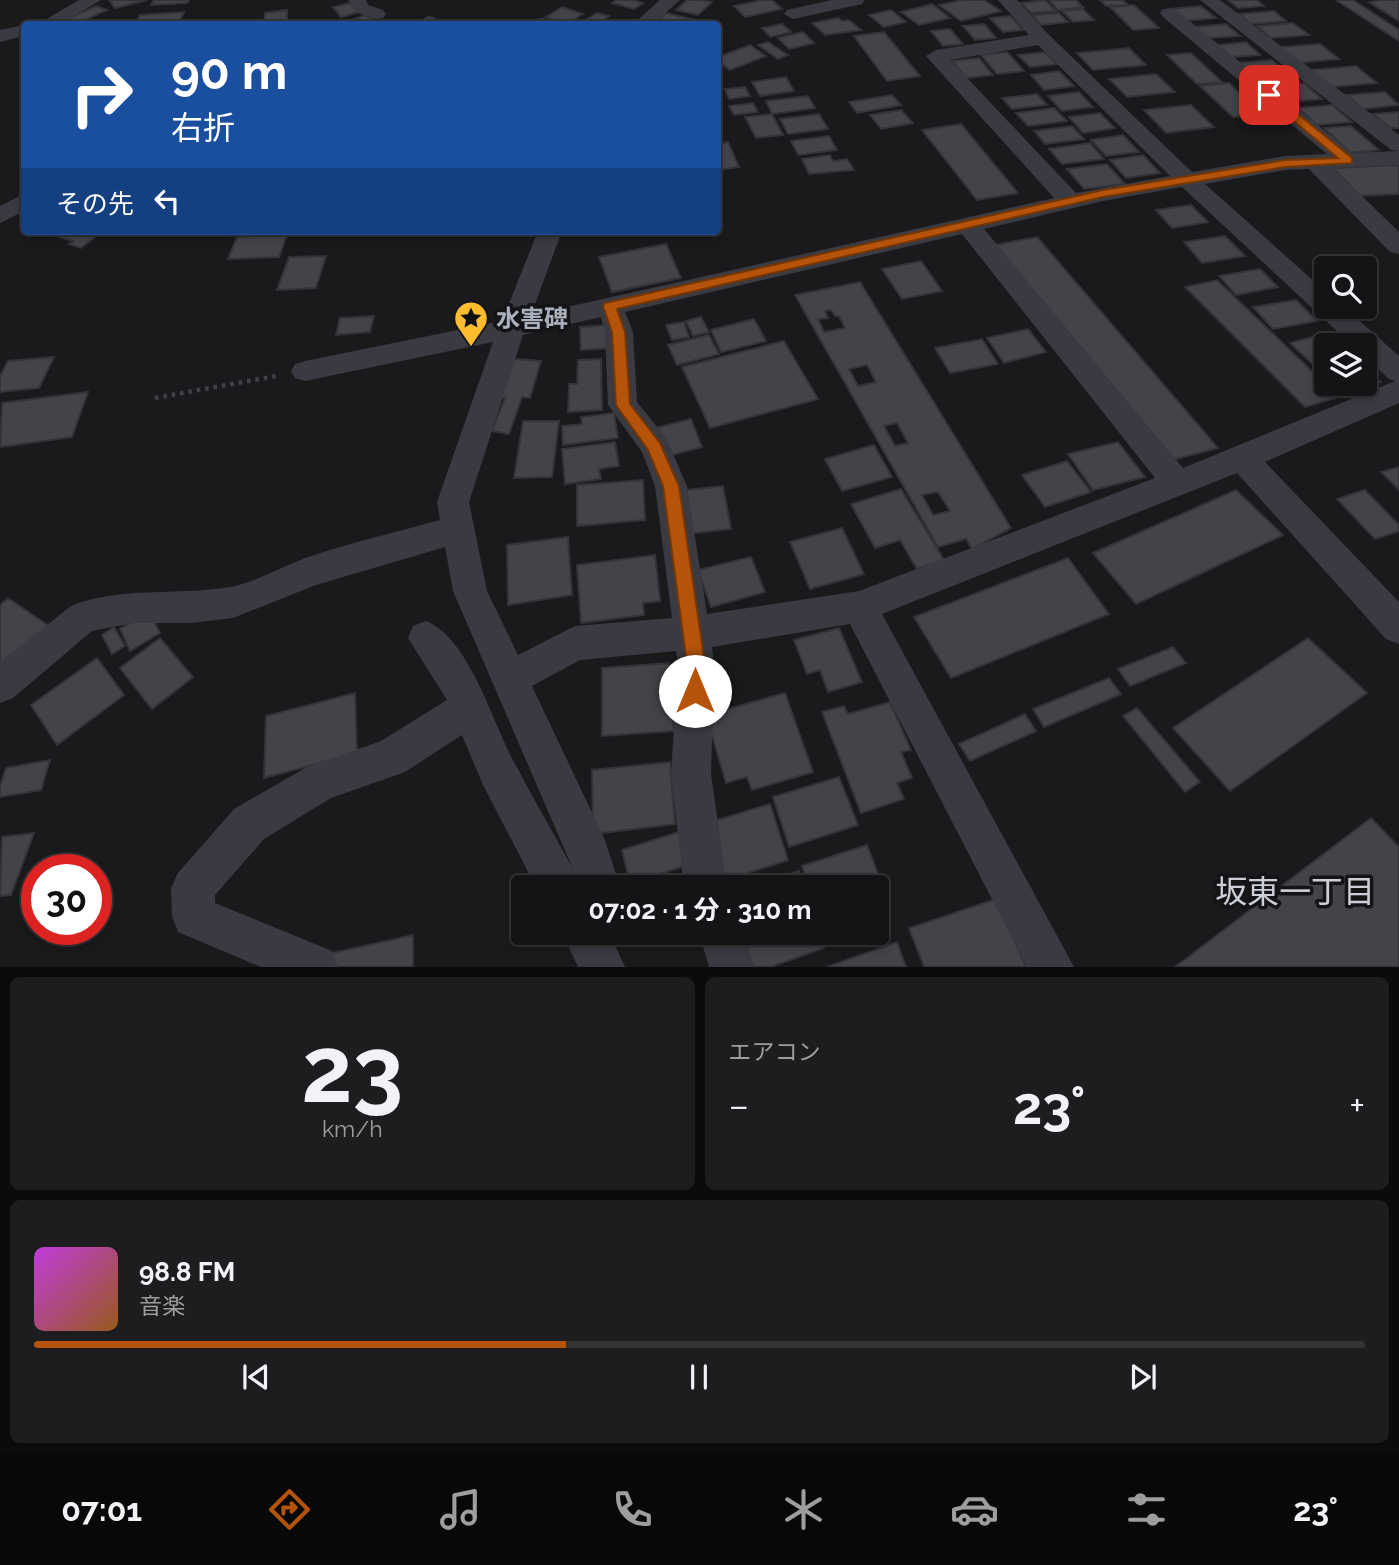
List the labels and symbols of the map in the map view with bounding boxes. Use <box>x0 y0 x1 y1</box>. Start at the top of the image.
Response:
pin <box>1239 65 1299 125</box>
place icon: 水害碑 <box>452 299 490 348</box>
place label: 水害碑 <box>496 304 568 333</box>
position arrow <box>658 654 732 728</box>
speed limit sign: 30 <box>21 854 112 945</box>
district label: 坂東一丁目 <box>1215 873 1375 910</box>

